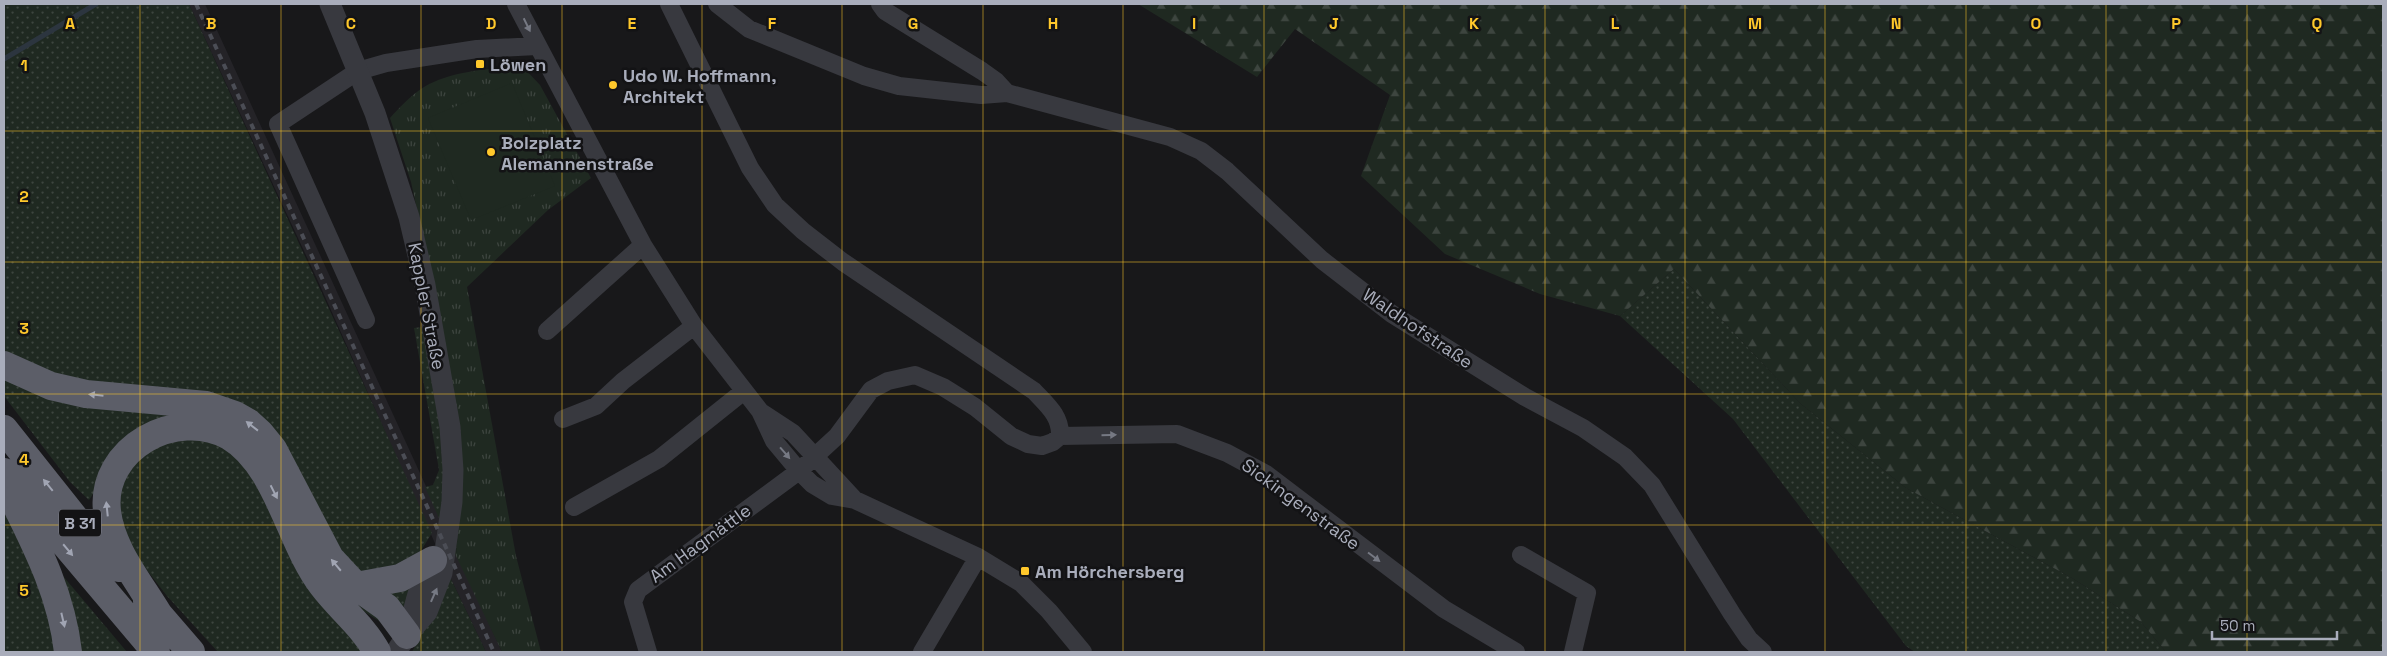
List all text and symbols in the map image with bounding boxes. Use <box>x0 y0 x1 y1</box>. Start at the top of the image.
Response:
text: A <box>65 13 75 34</box>
text: B <box>206 13 216 34</box>
text: C <box>346 13 356 34</box>
text: D <box>486 13 496 34</box>
text: E <box>628 13 637 34</box>
text: F <box>768 13 777 34</box>
text: G <box>908 13 918 34</box>
text: H <box>1048 13 1058 34</box>
text: I <box>1192 13 1196 34</box>
text: J <box>1329 13 1339 34</box>
text: K <box>1469 13 1479 34</box>
text: L <box>1611 13 1620 34</box>
text: M <box>1748 13 1762 34</box>
text: N <box>1891 13 1901 34</box>
text: O <box>2031 13 2042 34</box>
text: P <box>2171 13 2181 34</box>
text: Q <box>2312 13 2323 34</box>
one-way arrow <box>523 18 531 32</box>
place label: Löwen <box>490 53 546 76</box>
text: 1 <box>20 55 28 76</box>
marker: Löwen <box>474 58 486 70</box>
place label: Udo W. Hoffmann, Architekt <box>623 64 776 108</box>
marker: Udo W. Hoffmann, Architekt <box>607 79 619 91</box>
place label: Bolzplatz Alemannenstraße <box>501 131 654 175</box>
marker: Bolzplatz Alemannenstraße <box>485 146 497 158</box>
text: 2 <box>19 186 29 207</box>
street label: Kappler Straße <box>403 240 451 372</box>
street label: Waldhofstraße <box>1359 283 1477 373</box>
text: 3 <box>19 318 29 339</box>
one-way arrow <box>87 391 103 399</box>
one-way arrow <box>246 421 259 432</box>
one-way arrow <box>1101 431 1117 439</box>
one-way arrow <box>779 447 790 460</box>
text: 4 <box>19 449 29 470</box>
street label: Sickingenstraße <box>1237 453 1365 555</box>
one-way arrow <box>43 478 54 491</box>
one-way arrow <box>270 485 278 499</box>
street label: Am Hagmättle <box>645 498 755 588</box>
one-way arrow <box>103 501 111 517</box>
road number: B 31 <box>59 509 101 536</box>
one-way arrow <box>63 543 74 556</box>
one-way arrow <box>1367 552 1381 562</box>
one-way arrow <box>330 558 341 571</box>
place label: Am Hörchersberg <box>1035 560 1185 583</box>
marker: Am Hörchersberg <box>1019 565 1031 577</box>
text: 5 <box>19 580 29 601</box>
one-way arrow <box>431 588 439 602</box>
scale bar <box>2212 608 2337 640</box>
one-way arrow <box>59 613 67 628</box>
text: 50 m <box>2220 616 2255 635</box>

